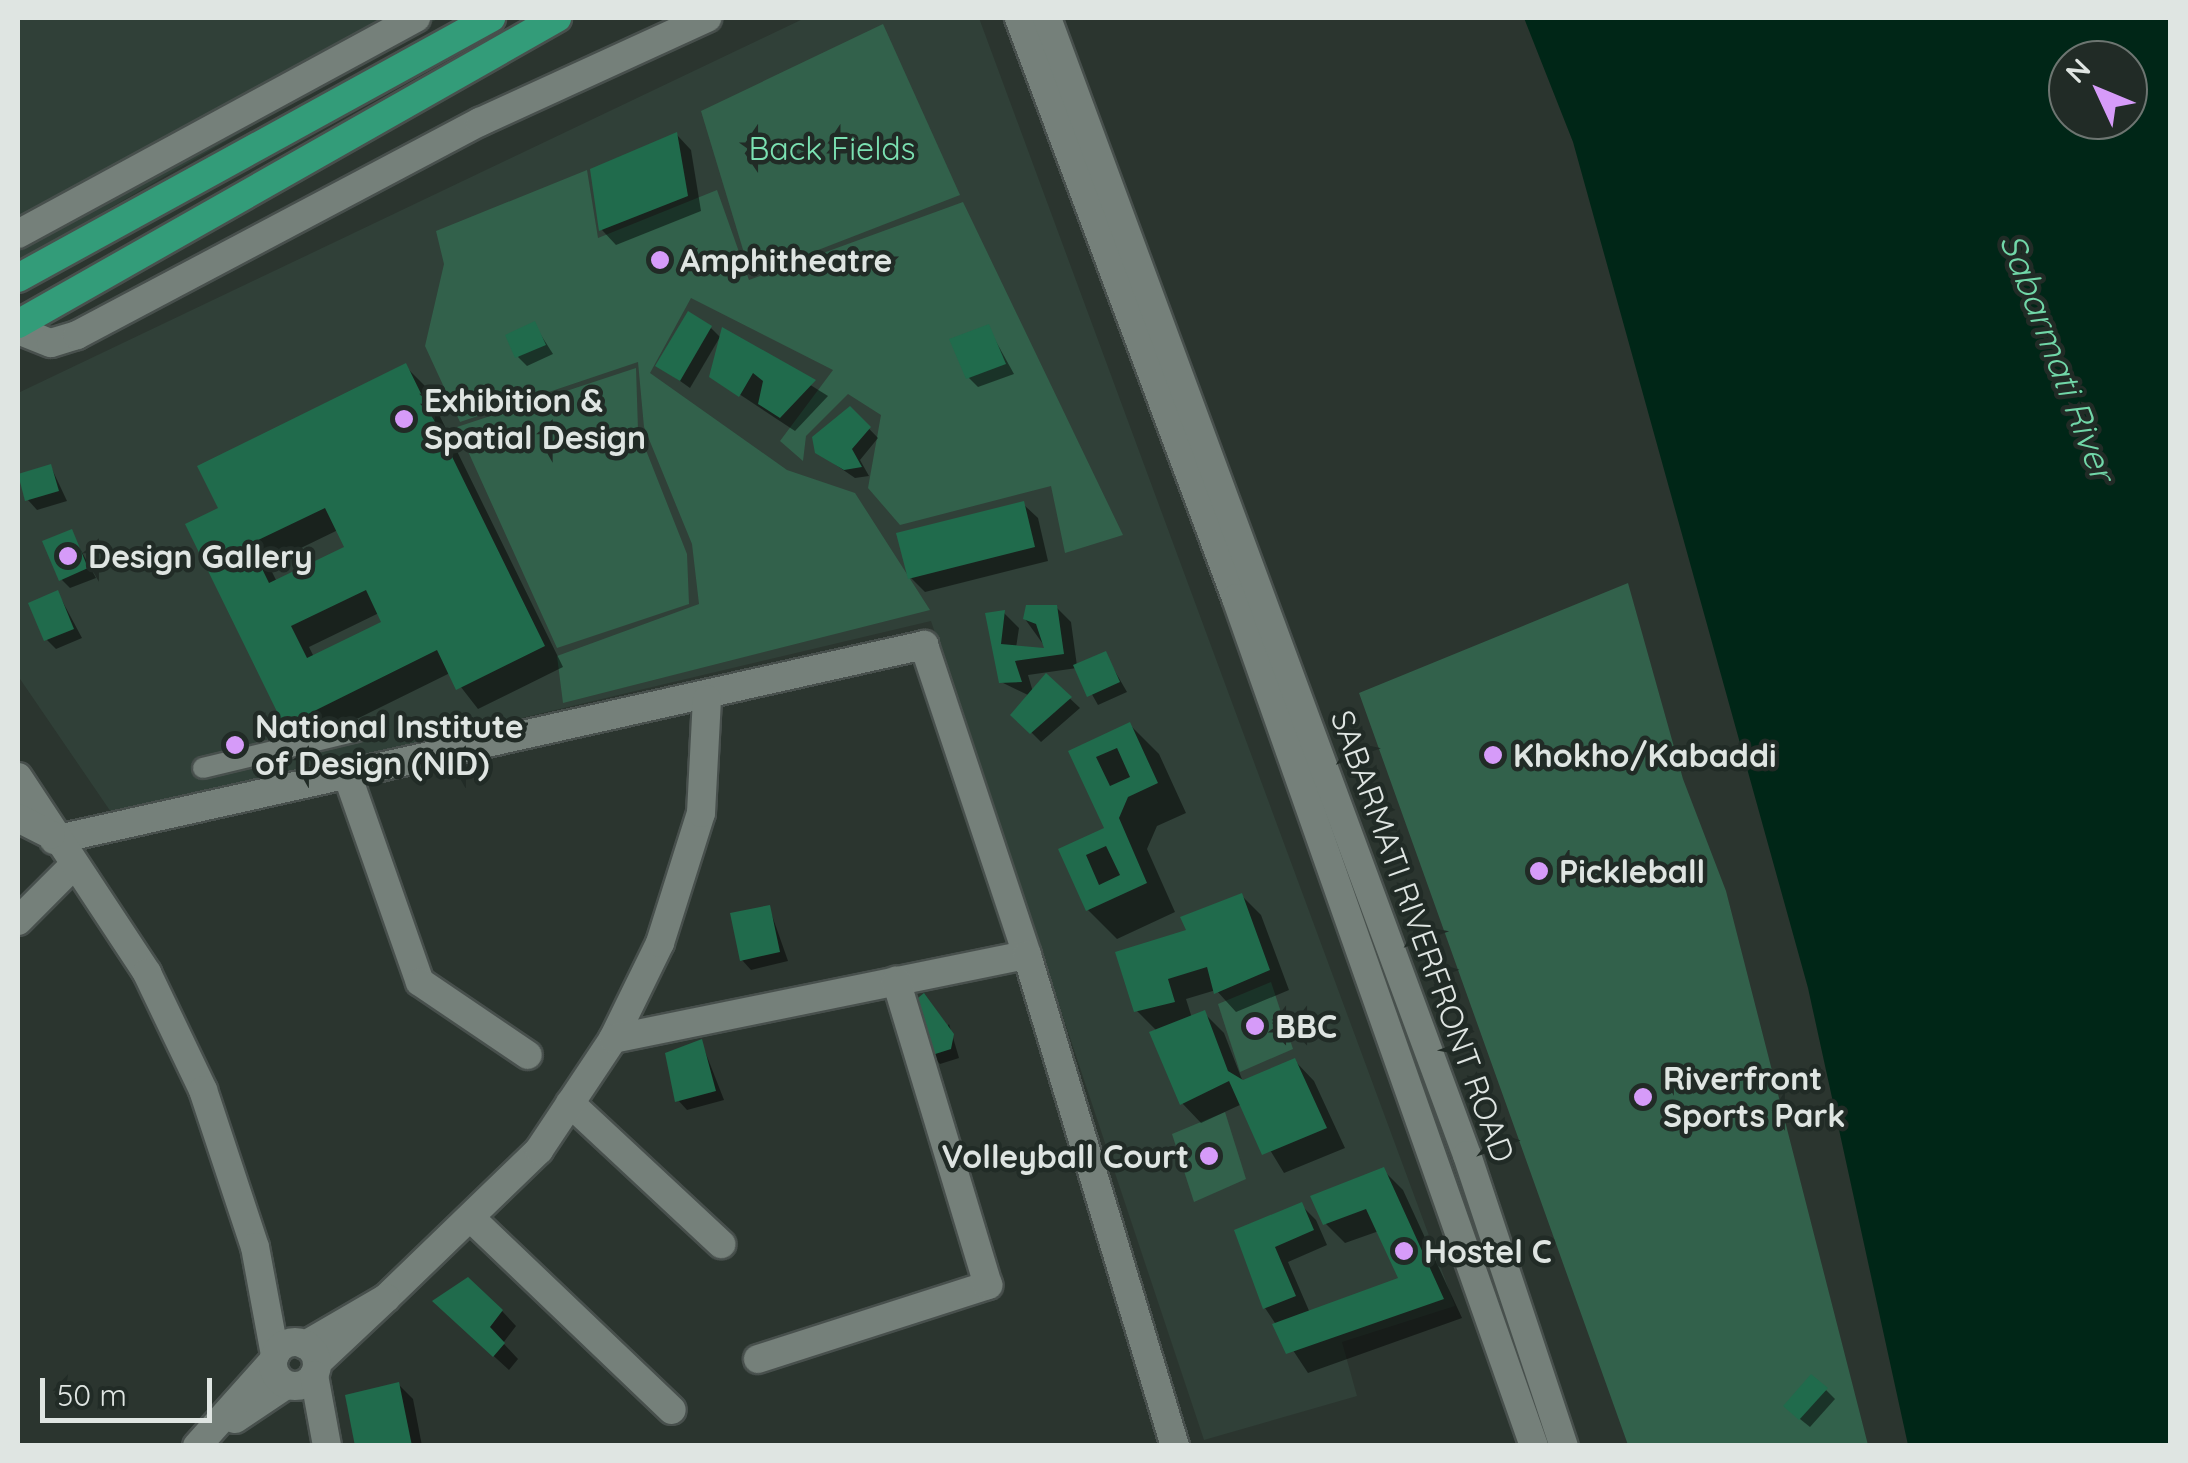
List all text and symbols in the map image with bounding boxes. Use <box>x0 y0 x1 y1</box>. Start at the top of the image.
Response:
north arrow <box>2048 40 2148 140</box>
text: N <box>2058 51 2097 90</box>
park label: Back Fields <box>748 129 916 167</box>
water label: Sabarmati River <box>1992 227 2124 487</box>
place label: Amphitheatre <box>680 241 892 279</box>
marker: Amphitheatre <box>649 249 671 271</box>
place label: Exhibition & Spatial Design <box>424 382 646 457</box>
marker: Exhibition & Spatial Design <box>393 408 415 430</box>
place label: Design Gallery <box>88 537 313 575</box>
marker: Design Gallery <box>57 545 79 567</box>
street label: SABARMATI RIVERFRONT ROAD <box>1323 705 1523 1167</box>
place label: National Institute of Design (NID) <box>255 708 524 783</box>
marker: National Institute of Design (NID) <box>224 734 246 756</box>
place label: Khokho/Kabaddi <box>1513 736 1777 774</box>
marker: Khokho/Kabaddi <box>1482 744 1504 766</box>
place label: Pickleball <box>1559 852 1705 890</box>
marker: Pickleball <box>1528 860 1550 882</box>
place label: BBC <box>1275 1007 1337 1045</box>
marker: BBC <box>1244 1015 1266 1037</box>
place label: Riverfront Sports Park <box>1663 1060 1845 1135</box>
marker: Riverfront Sports Park <box>1632 1086 1654 1108</box>
place label: Volleyball Court <box>941 1137 1189 1175</box>
marker: Volleyball Court <box>1198 1145 1220 1167</box>
place label: Hostel C <box>1424 1232 1552 1270</box>
marker: Hostel C <box>1393 1240 1415 1262</box>
scale bar <box>45 1358 218 1420</box>
text: 50 m <box>57 1376 127 1414</box>

